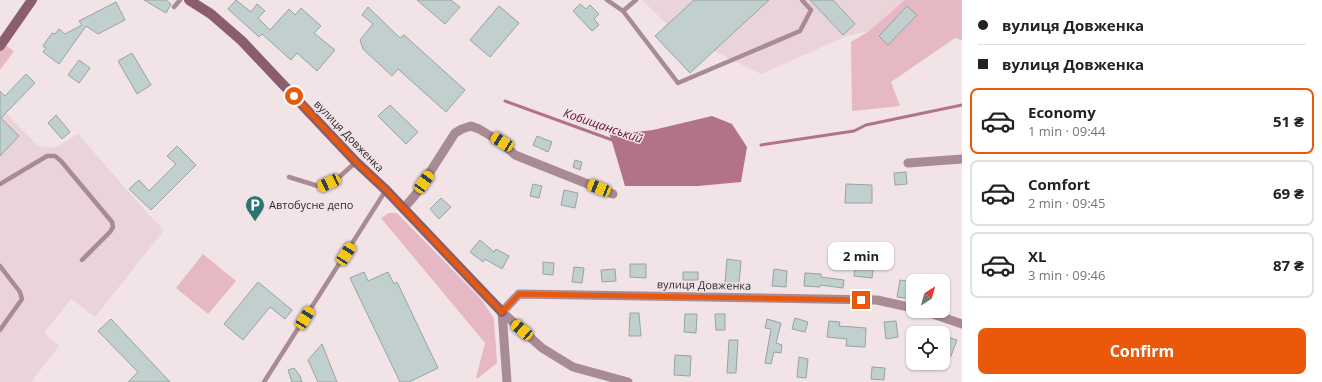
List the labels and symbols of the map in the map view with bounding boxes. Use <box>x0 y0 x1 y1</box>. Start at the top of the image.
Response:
route start <box>285 87 303 105</box>
street label: вулиця Довженка <box>311 96 388 175</box>
water label: Кобищанський <box>561 104 645 147</box>
car <box>489 131 515 153</box>
car <box>412 169 436 195</box>
car <box>316 172 342 194</box>
car <box>586 178 612 198</box>
parking icon: Автобусне депо <box>244 194 266 222</box>
place label: Автобусне депо <box>269 197 354 212</box>
car <box>334 241 358 267</box>
callout: 2 min <box>828 242 894 270</box>
north arrow <box>906 274 950 318</box>
street label: вулиця Довженка <box>657 276 751 293</box>
route end <box>852 291 870 309</box>
car <box>294 305 316 331</box>
car <box>509 318 535 342</box>

